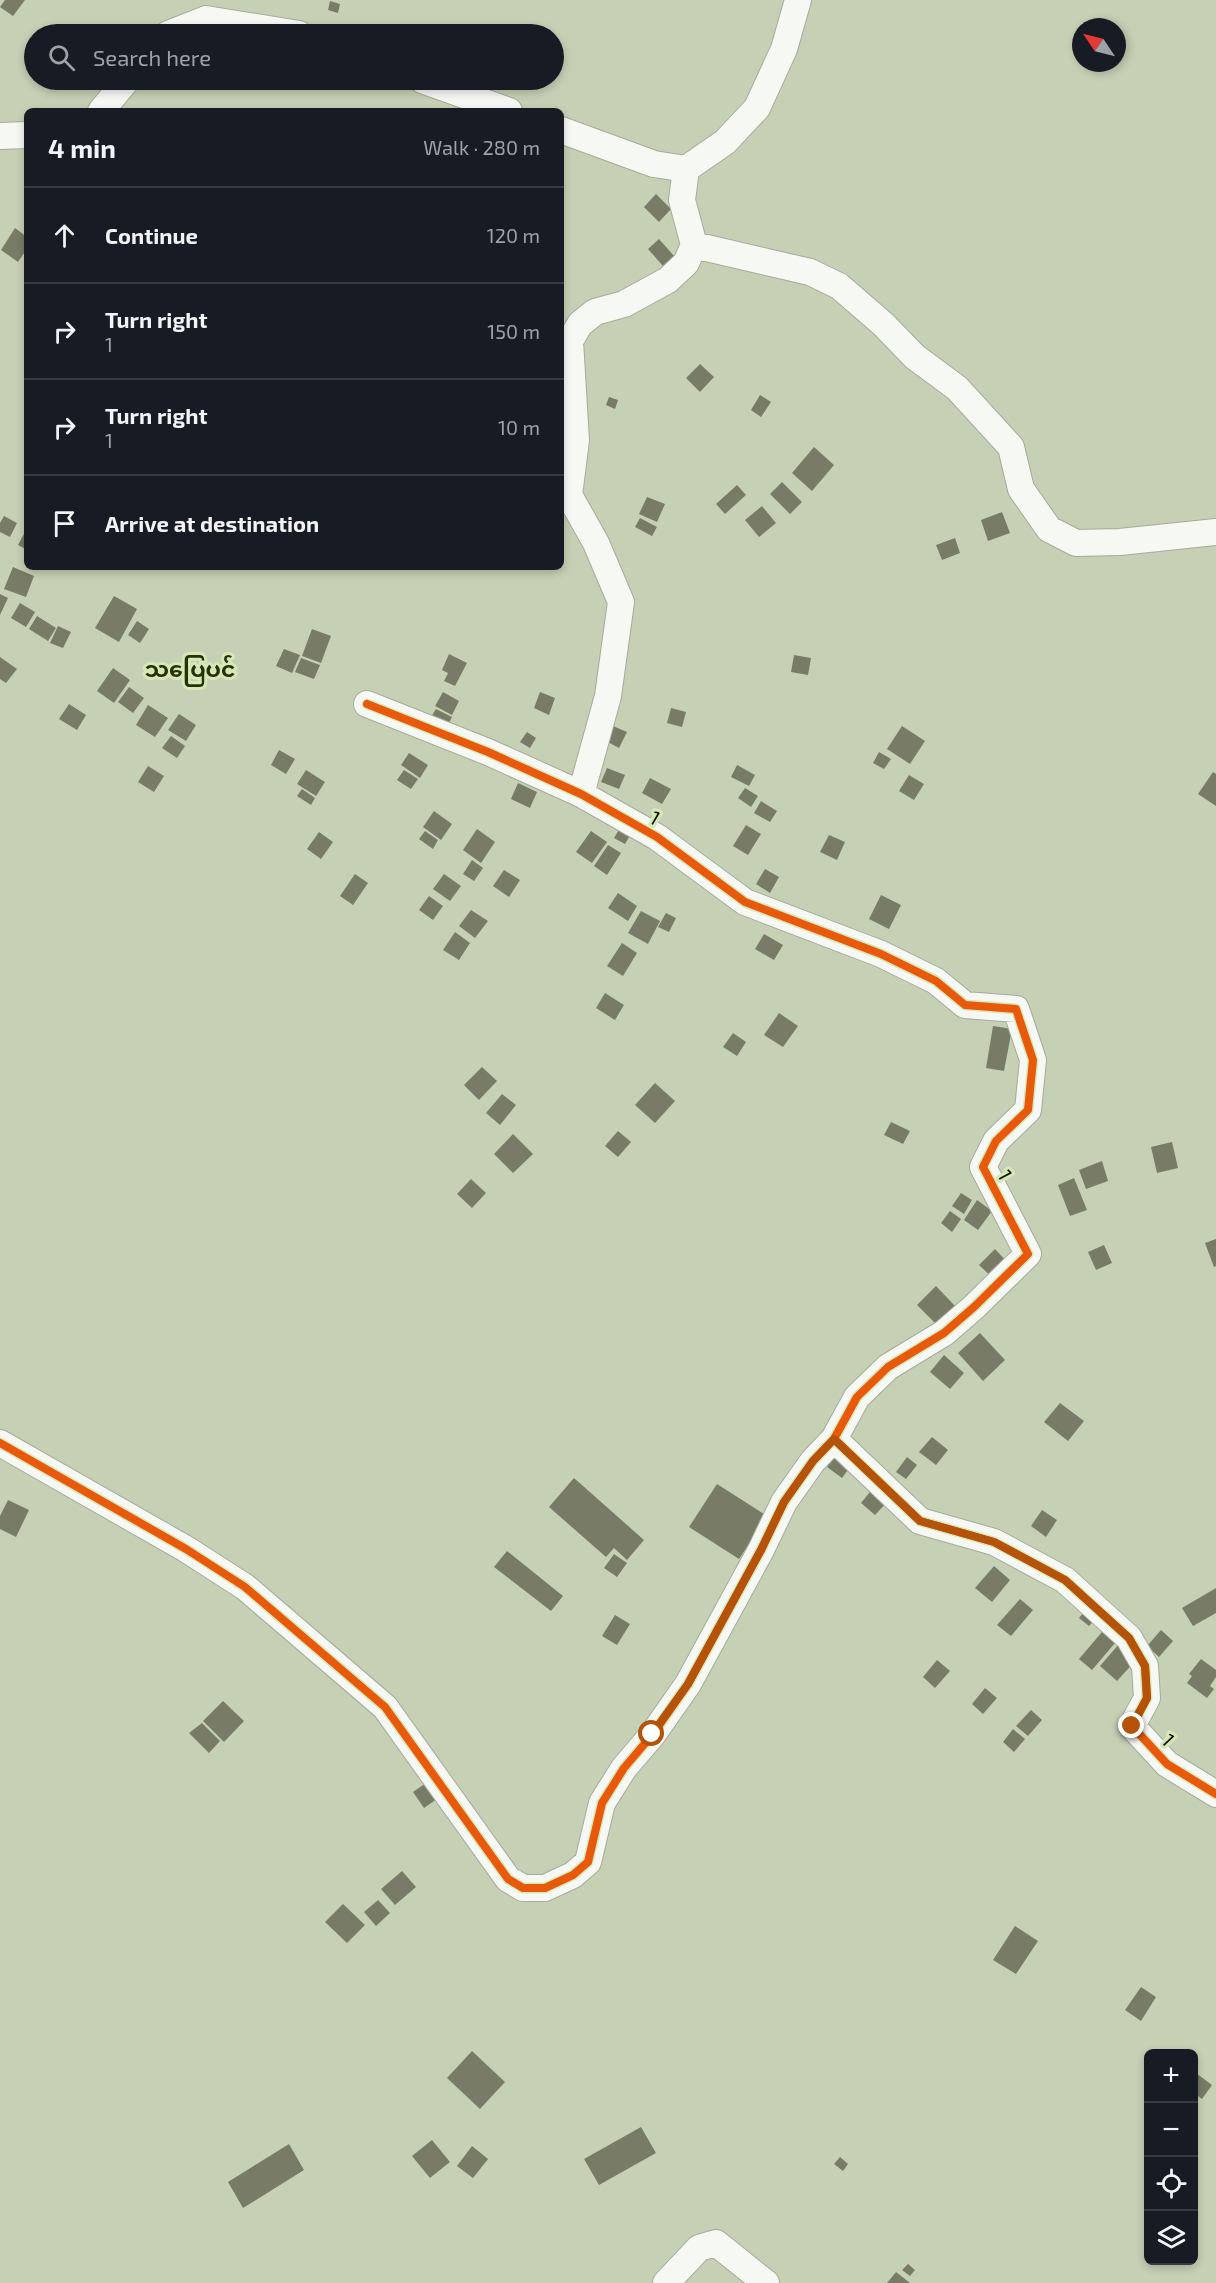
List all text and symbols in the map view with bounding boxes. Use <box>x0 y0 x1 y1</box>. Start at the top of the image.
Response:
north arrow <box>1072 18 1126 72</box>
search box <box>24 24 564 90</box>
icon: search <box>45 41 78 74</box>
text: Search here <box>93 44 211 70</box>
text: 4 min <box>48 132 116 163</box>
text: Walk · 280 m <box>423 135 540 159</box>
icon: ahead <box>48 219 81 252</box>
text: Continue <box>105 222 198 248</box>
text: 120 m <box>487 223 540 247</box>
text: Turn right <box>105 306 207 332</box>
icon: right <box>48 315 81 348</box>
text: 150 m <box>487 319 540 343</box>
text: 1 <box>105 332 113 356</box>
text: Turn right <box>105 402 207 428</box>
icon: right <box>48 411 81 444</box>
text: 10 m <box>498 415 540 439</box>
text: 1 <box>105 428 113 452</box>
icon: arrive <box>48 507 81 540</box>
text: Arrive at destination <box>105 510 319 536</box>
district label: သပြေပင် <box>145 654 235 687</box>
street label: 1 <box>646 805 665 830</box>
street label: 1 <box>993 1165 1018 1184</box>
route end <box>1118 1712 1144 1738</box>
route start <box>638 1720 664 1746</box>
street label: 1 <box>1157 1728 1180 1750</box>
map controls <box>1144 2049 1198 2265</box>
button: + <box>1144 2049 1198 2103</box>
button: − <box>1144 2103 1198 2157</box>
button: locate <box>1144 2157 1198 2211</box>
button: layers <box>1144 2211 1198 2265</box>

